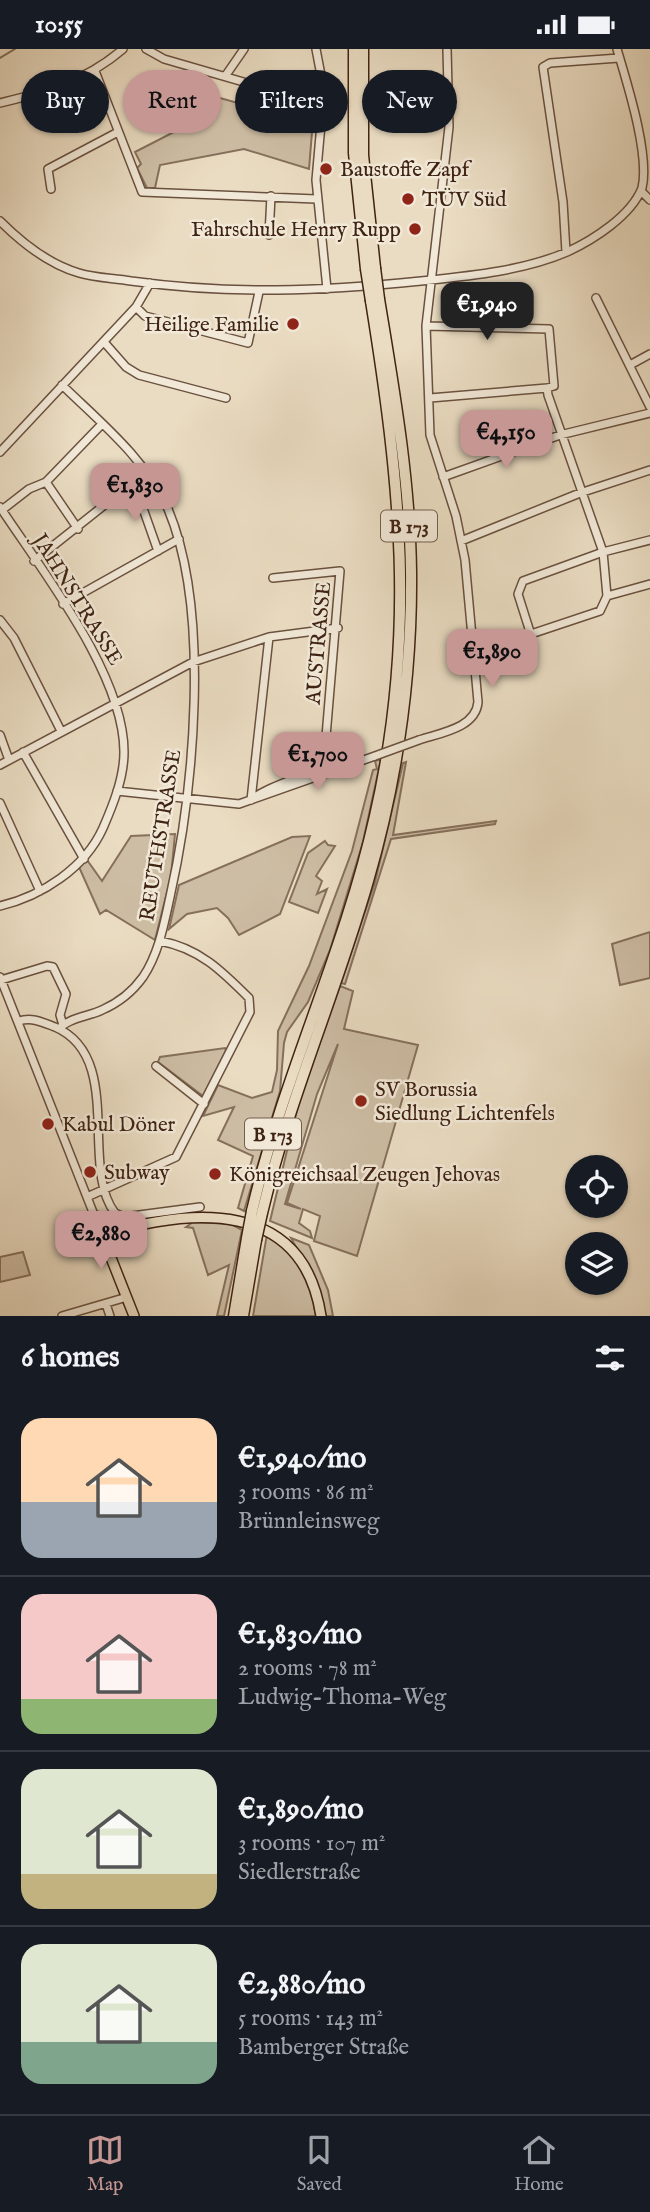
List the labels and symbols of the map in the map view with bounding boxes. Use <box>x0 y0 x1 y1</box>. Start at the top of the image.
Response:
place label: Baustoffe Zapf <box>340 157 473 184</box>
marker: Baustoffe Zapf <box>318 161 334 177</box>
place label: TÜV Süd <box>422 187 507 214</box>
marker: TÜV Süd <box>400 191 416 207</box>
place label: Fahrschule Henry Rupp <box>191 217 401 244</box>
marker: Fahrschule Henry Rupp <box>407 221 423 237</box>
pin: €1,940 <box>430 282 544 342</box>
place label: Heilige Familie <box>144 312 279 339</box>
marker: Heilige Familie <box>285 316 301 332</box>
pin: €4,150 <box>449 411 563 470</box>
pin: €1,830 <box>78 463 192 523</box>
road number: B 173 <box>381 511 437 541</box>
street label: JAHNSTRASSE <box>24 527 128 671</box>
street label: AUSTRASSE <box>301 581 338 707</box>
pin: €1,890 <box>435 629 549 689</box>
pin: €1,700 <box>261 733 375 792</box>
street label: REUTHSTRASSE <box>135 747 188 923</box>
place label: SV Borussia Siedlung Lichtenfels <box>375 1077 555 1128</box>
marker: SV Borussia Siedlung Lichtenfels <box>353 1093 369 1109</box>
place label: Kabul Döner <box>62 1112 176 1139</box>
marker: Kabul Döner <box>40 1116 56 1132</box>
road number: B 173 <box>245 1119 301 1149</box>
place label: Subway <box>104 1160 170 1187</box>
place label: Königreichsaal Zeugen Jehovas <box>229 1162 500 1189</box>
marker: Subway <box>82 1164 98 1180</box>
marker: Königreichsaal Zeugen Jehovas <box>207 1166 223 1182</box>
pin: €2,880 <box>44 1211 158 1271</box>

